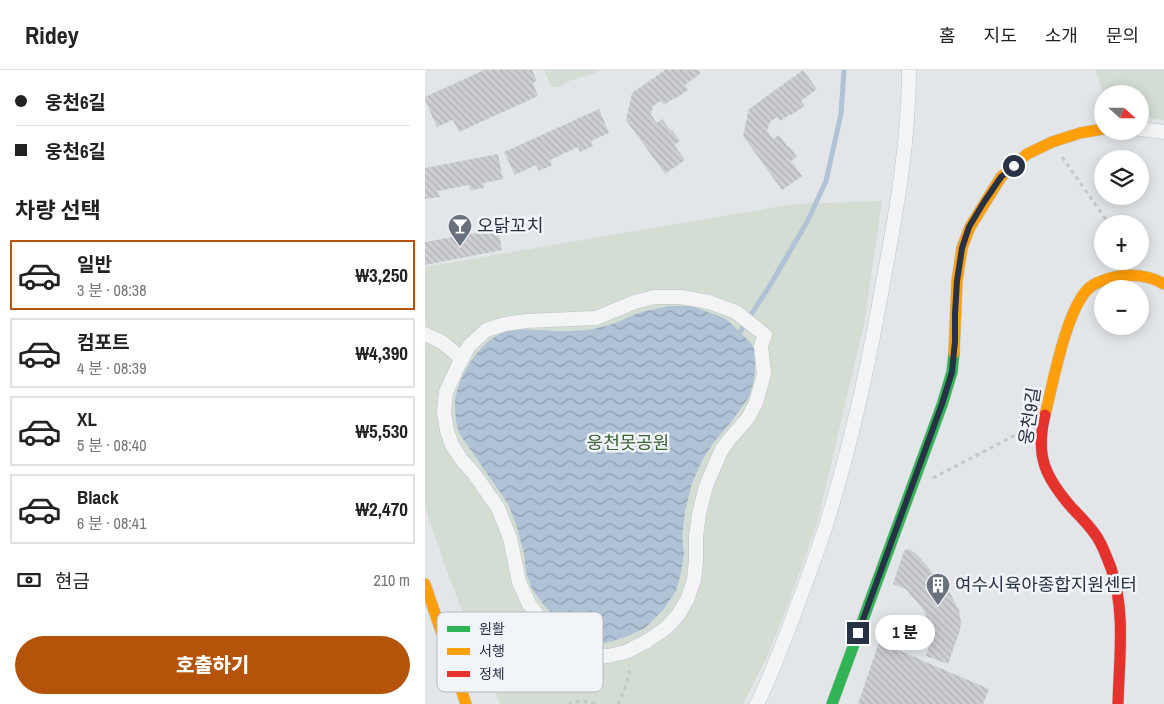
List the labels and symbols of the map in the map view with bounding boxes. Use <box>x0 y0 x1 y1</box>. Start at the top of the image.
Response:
north arrow <box>1094 85 1149 140</box>
route start <box>1003 155 1025 177</box>
bar icon: 오닭꼬치 <box>447 213 473 247</box>
place label: 오닭꼬치 <box>477 213 543 238</box>
street label: 웅천9길 <box>1013 385 1046 446</box>
park label: 웅천못공원 <box>587 430 669 455</box>
building icon: 여수시육아종합지원센터 <box>925 572 951 606</box>
place label: 여수시육아종합지원센터 <box>955 572 1137 597</box>
legend <box>437 612 603 692</box>
callout: 1 분 <box>875 616 935 650</box>
text: 원활 <box>479 620 505 638</box>
route end <box>847 622 869 644</box>
text: 서행 <box>479 642 505 660</box>
text: 정체 <box>479 665 505 683</box>

